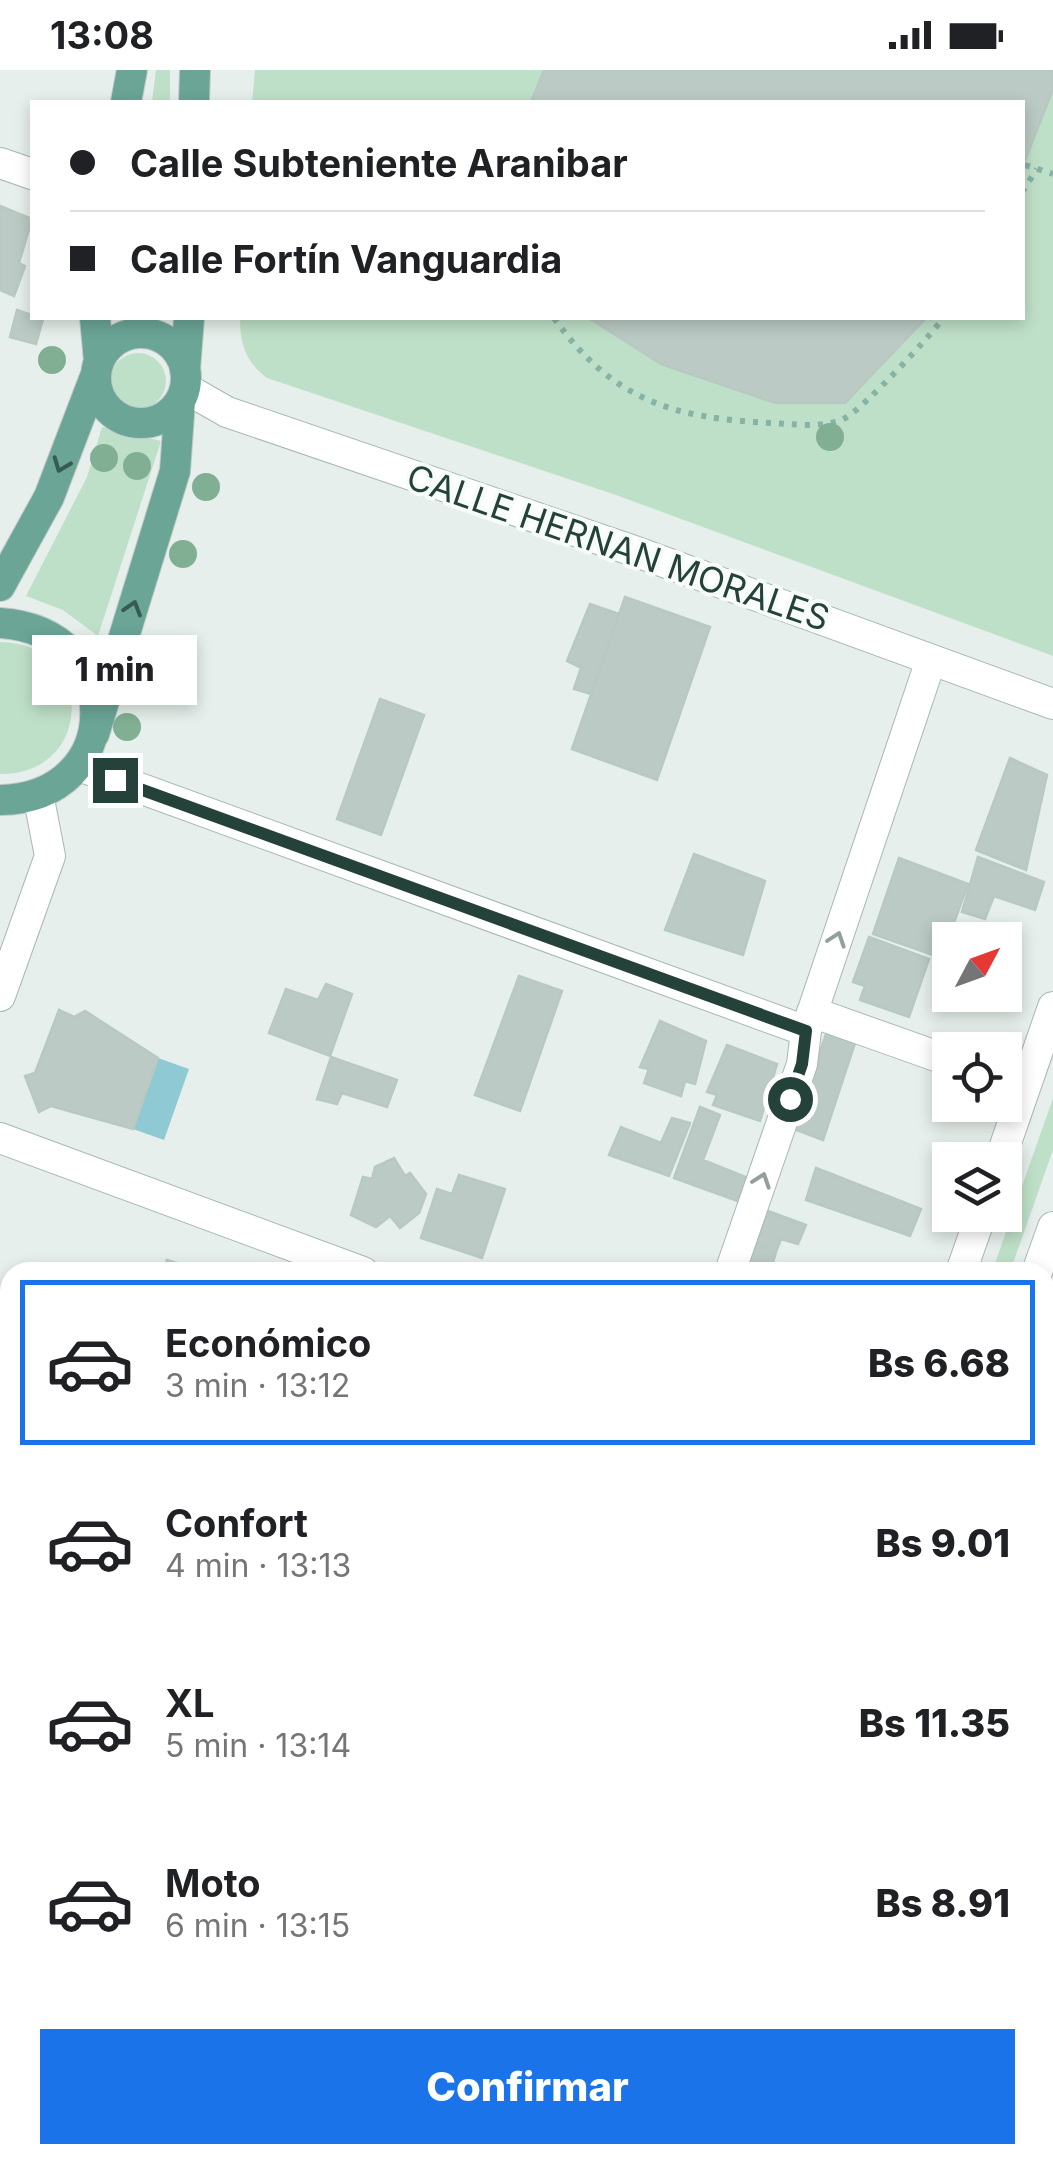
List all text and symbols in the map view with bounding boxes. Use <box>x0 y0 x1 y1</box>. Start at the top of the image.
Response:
text: 13:08 <box>50 12 154 58</box>
text: Calle Subteniente Aranibar <box>130 140 628 186</box>
text: Calle Fortín Vanguardia <box>130 236 562 282</box>
street label: CALLE HERNAN MORALES <box>402 455 835 639</box>
one-way arrow <box>52 456 73 473</box>
one-way arrow <box>121 600 142 617</box>
callout: 1 min <box>32 635 198 705</box>
text: 1 min <box>74 650 155 689</box>
route end <box>93 758 138 803</box>
north arrow <box>932 922 1022 1012</box>
map controls <box>932 922 1022 1232</box>
one-way arrow <box>825 931 845 948</box>
button: locate <box>932 1032 1022 1122</box>
route start <box>768 1077 813 1122</box>
button: layers <box>932 1142 1022 1232</box>
one-way arrow <box>750 1173 771 1190</box>
icon: car <box>45 1318 135 1408</box>
text: Económico <box>165 1320 371 1366</box>
text: Bs 6.68 <box>868 1340 1010 1386</box>
text: 3 min · 13:12 <box>165 1366 350 1405</box>
icon: car <box>45 1498 135 1588</box>
text: Confort <box>165 1500 308 1546</box>
text: Bs 9.01 <box>875 1520 1010 1566</box>
text: 4 min · 13:13 <box>165 1546 351 1585</box>
icon: car <box>45 1678 135 1768</box>
text: XL <box>165 1680 215 1726</box>
text: Bs 11.35 <box>859 1700 1010 1746</box>
text: 5 min · 13:14 <box>165 1726 351 1765</box>
icon: car <box>45 1858 135 1948</box>
text: Moto <box>165 1860 261 1906</box>
text: Bs 8.91 <box>875 1880 1010 1926</box>
text: 6 min · 13:15 <box>165 1906 350 1945</box>
button: Confirmar <box>40 2029 1015 2144</box>

